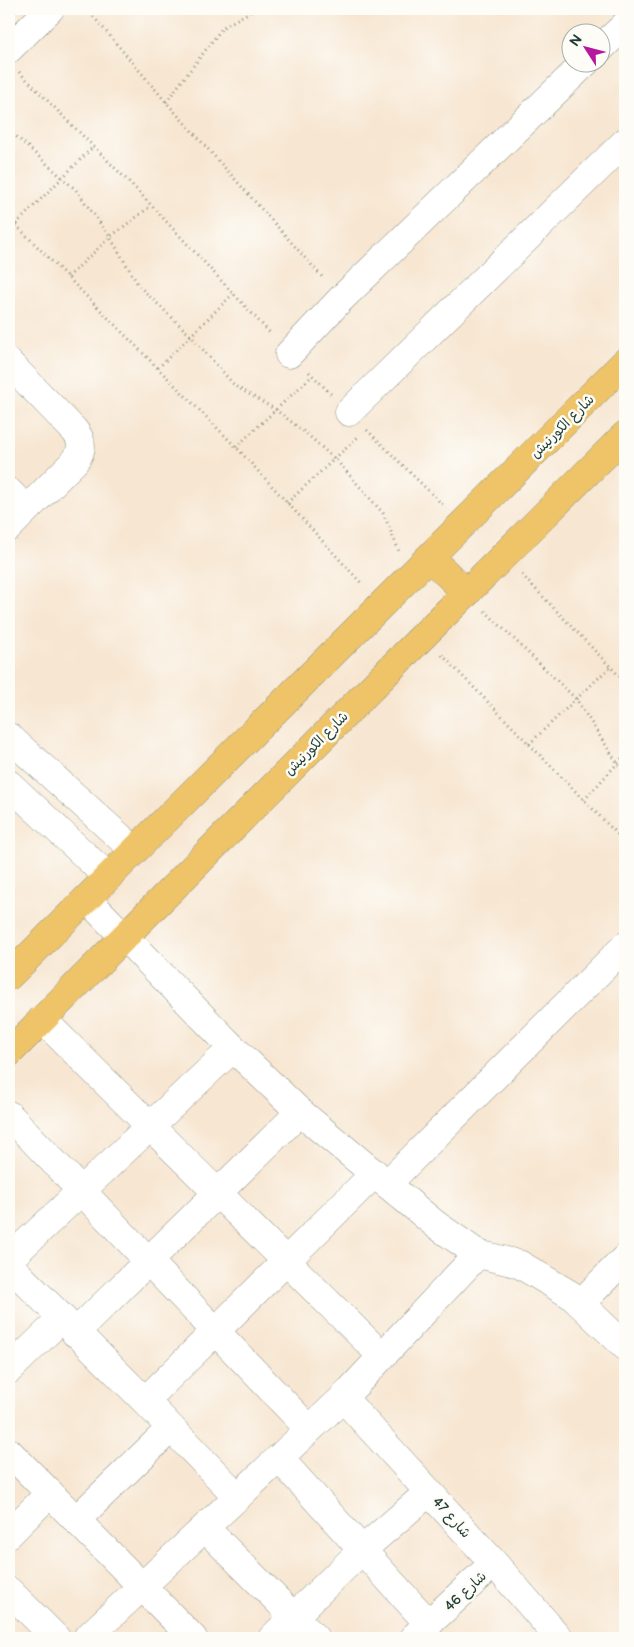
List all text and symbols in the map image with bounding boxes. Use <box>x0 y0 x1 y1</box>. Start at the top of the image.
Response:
north arrow <box>562 22 612 72</box>
text: N <box>566 31 586 50</box>
street label: شارع الكورنيش <box>527 391 599 463</box>
street label: شارع الكورنيش <box>281 708 353 780</box>
street label: شارع 47 <box>428 1493 475 1542</box>
street label: شارع 46 <box>441 1568 491 1616</box>

